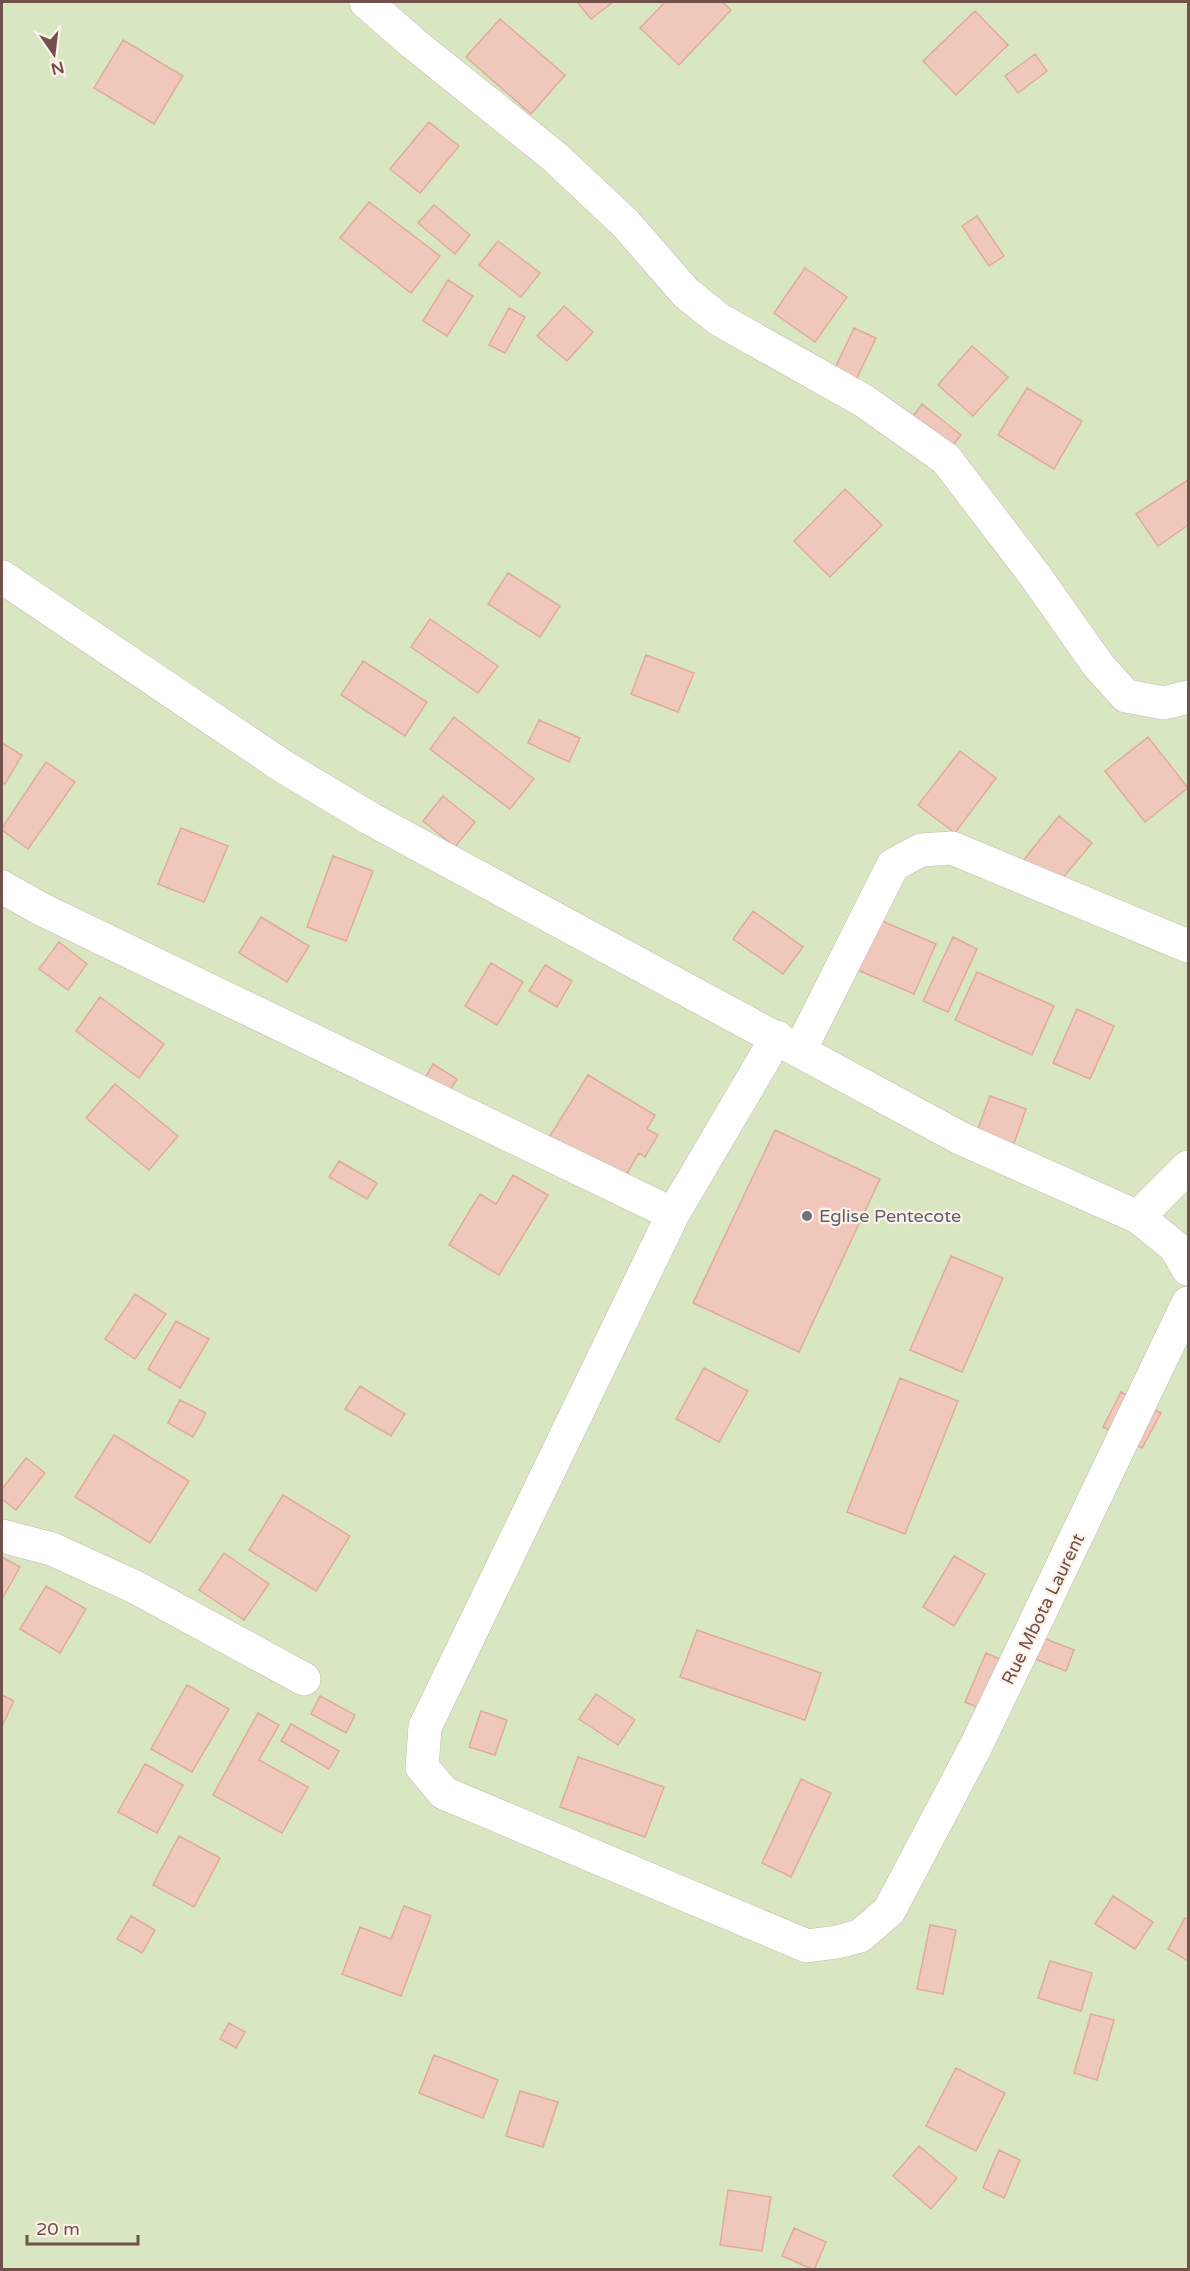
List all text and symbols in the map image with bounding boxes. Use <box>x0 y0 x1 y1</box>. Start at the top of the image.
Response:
north arrow <box>24 24 84 84</box>
text: N <box>49 56 66 79</box>
place label: Eglise Pentecote <box>819 1205 961 1227</box>
marker: Eglise Pentecote <box>800 1209 814 1223</box>
street label: Rue Mbota Laurent <box>997 1530 1089 1688</box>
scale bar <box>27 2208 138 2246</box>
text: 20 m <box>36 2218 80 2240</box>

